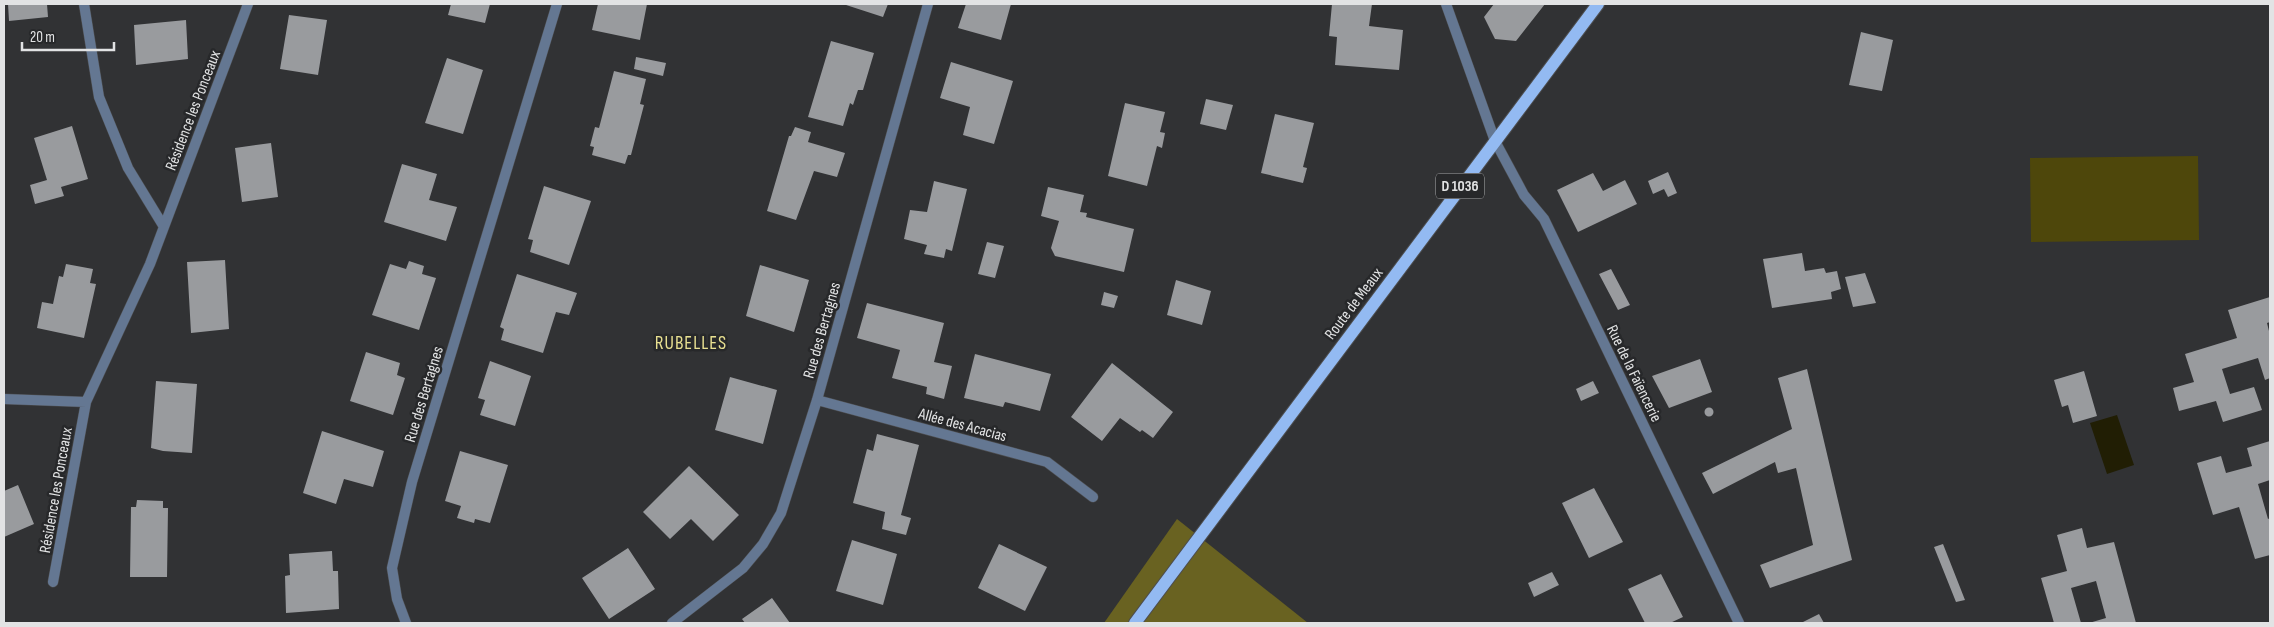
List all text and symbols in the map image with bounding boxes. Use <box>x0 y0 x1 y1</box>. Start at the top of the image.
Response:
scale bar <box>22 20 115 52</box>
text: 20 m <box>30 28 55 47</box>
street label: Résidence les Ponceaux <box>162 48 225 173</box>
road number: D 1036 <box>1436 174 1484 198</box>
street label: Route de Meaux <box>1321 264 1387 343</box>
street label: Rue des Bertagnes <box>800 280 845 381</box>
street label: Rue de la Faïencerie <box>1602 322 1665 425</box>
district label: RUBELLES <box>655 332 727 355</box>
street label: Rue des Bertagnes <box>401 344 448 445</box>
street label: Allée des Acacias <box>915 404 1009 446</box>
street label: Résidence les Ponceaux <box>36 426 77 555</box>

